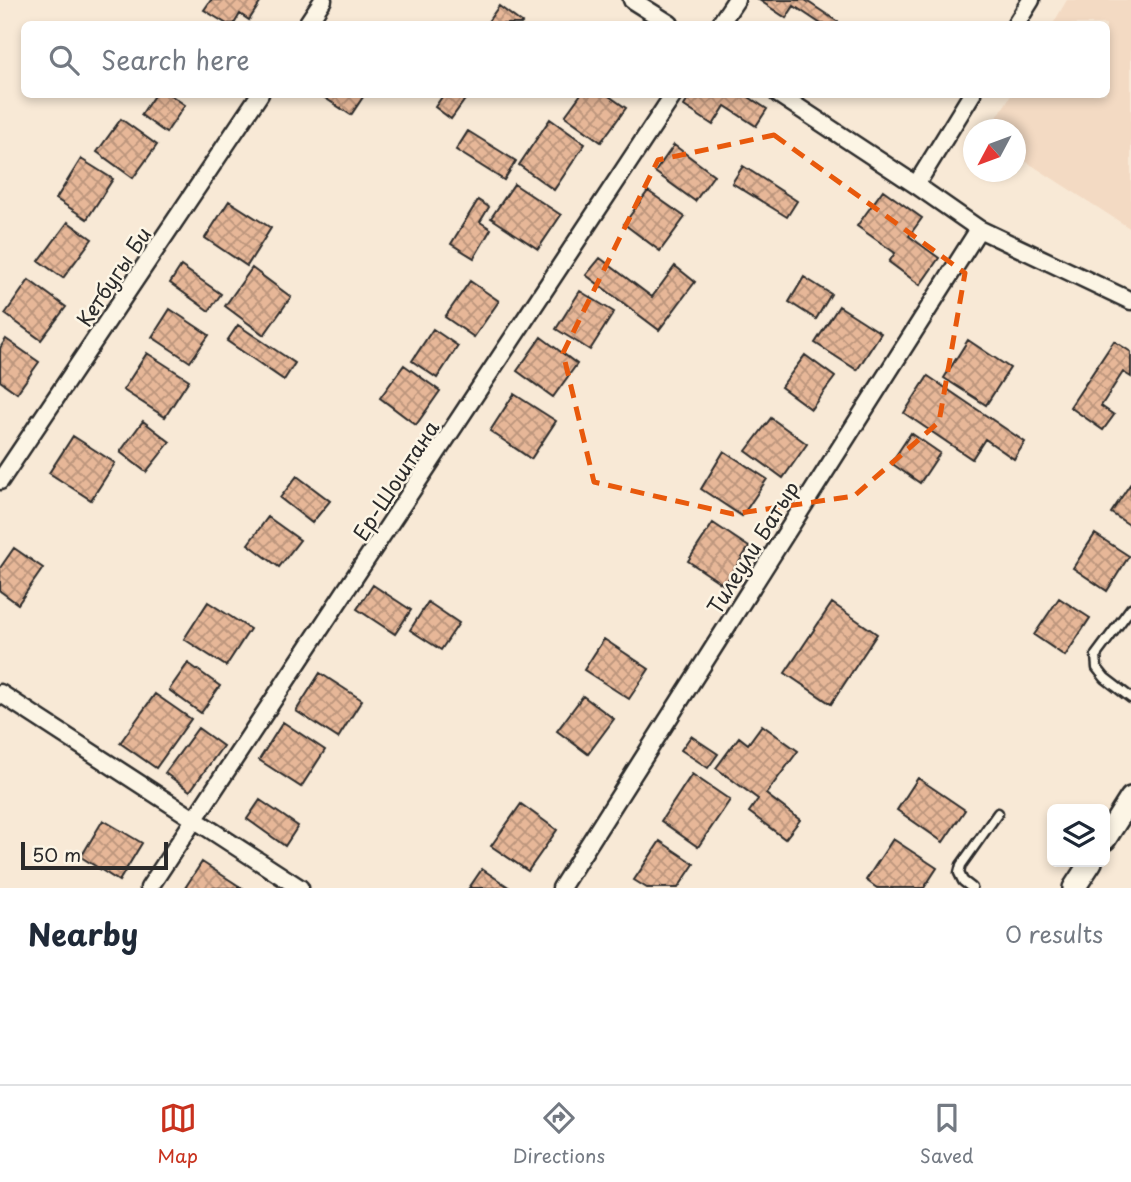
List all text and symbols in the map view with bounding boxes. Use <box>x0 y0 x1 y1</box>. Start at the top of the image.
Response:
search box <box>21 21 1110 98</box>
text: Search here <box>101 40 250 79</box>
icon: search <box>45 41 83 79</box>
north arrow <box>963 119 1026 182</box>
street label: Кетбугы Би <box>68 220 158 332</box>
street label: Ер-Шоштана <box>344 413 446 547</box>
street label: Тилеули Батыр <box>698 474 806 620</box>
map controls <box>1047 804 1110 867</box>
button: layers <box>1047 804 1110 867</box>
scale bar <box>21 839 168 871</box>
text: 50 m <box>32 840 81 868</box>
text: Nearby <box>28 911 138 956</box>
text: 0 results <box>1005 916 1103 951</box>
tab: Map <box>157 1099 198 1169</box>
tab: Directions <box>513 1099 605 1169</box>
tab: Saved <box>920 1099 974 1169</box>

